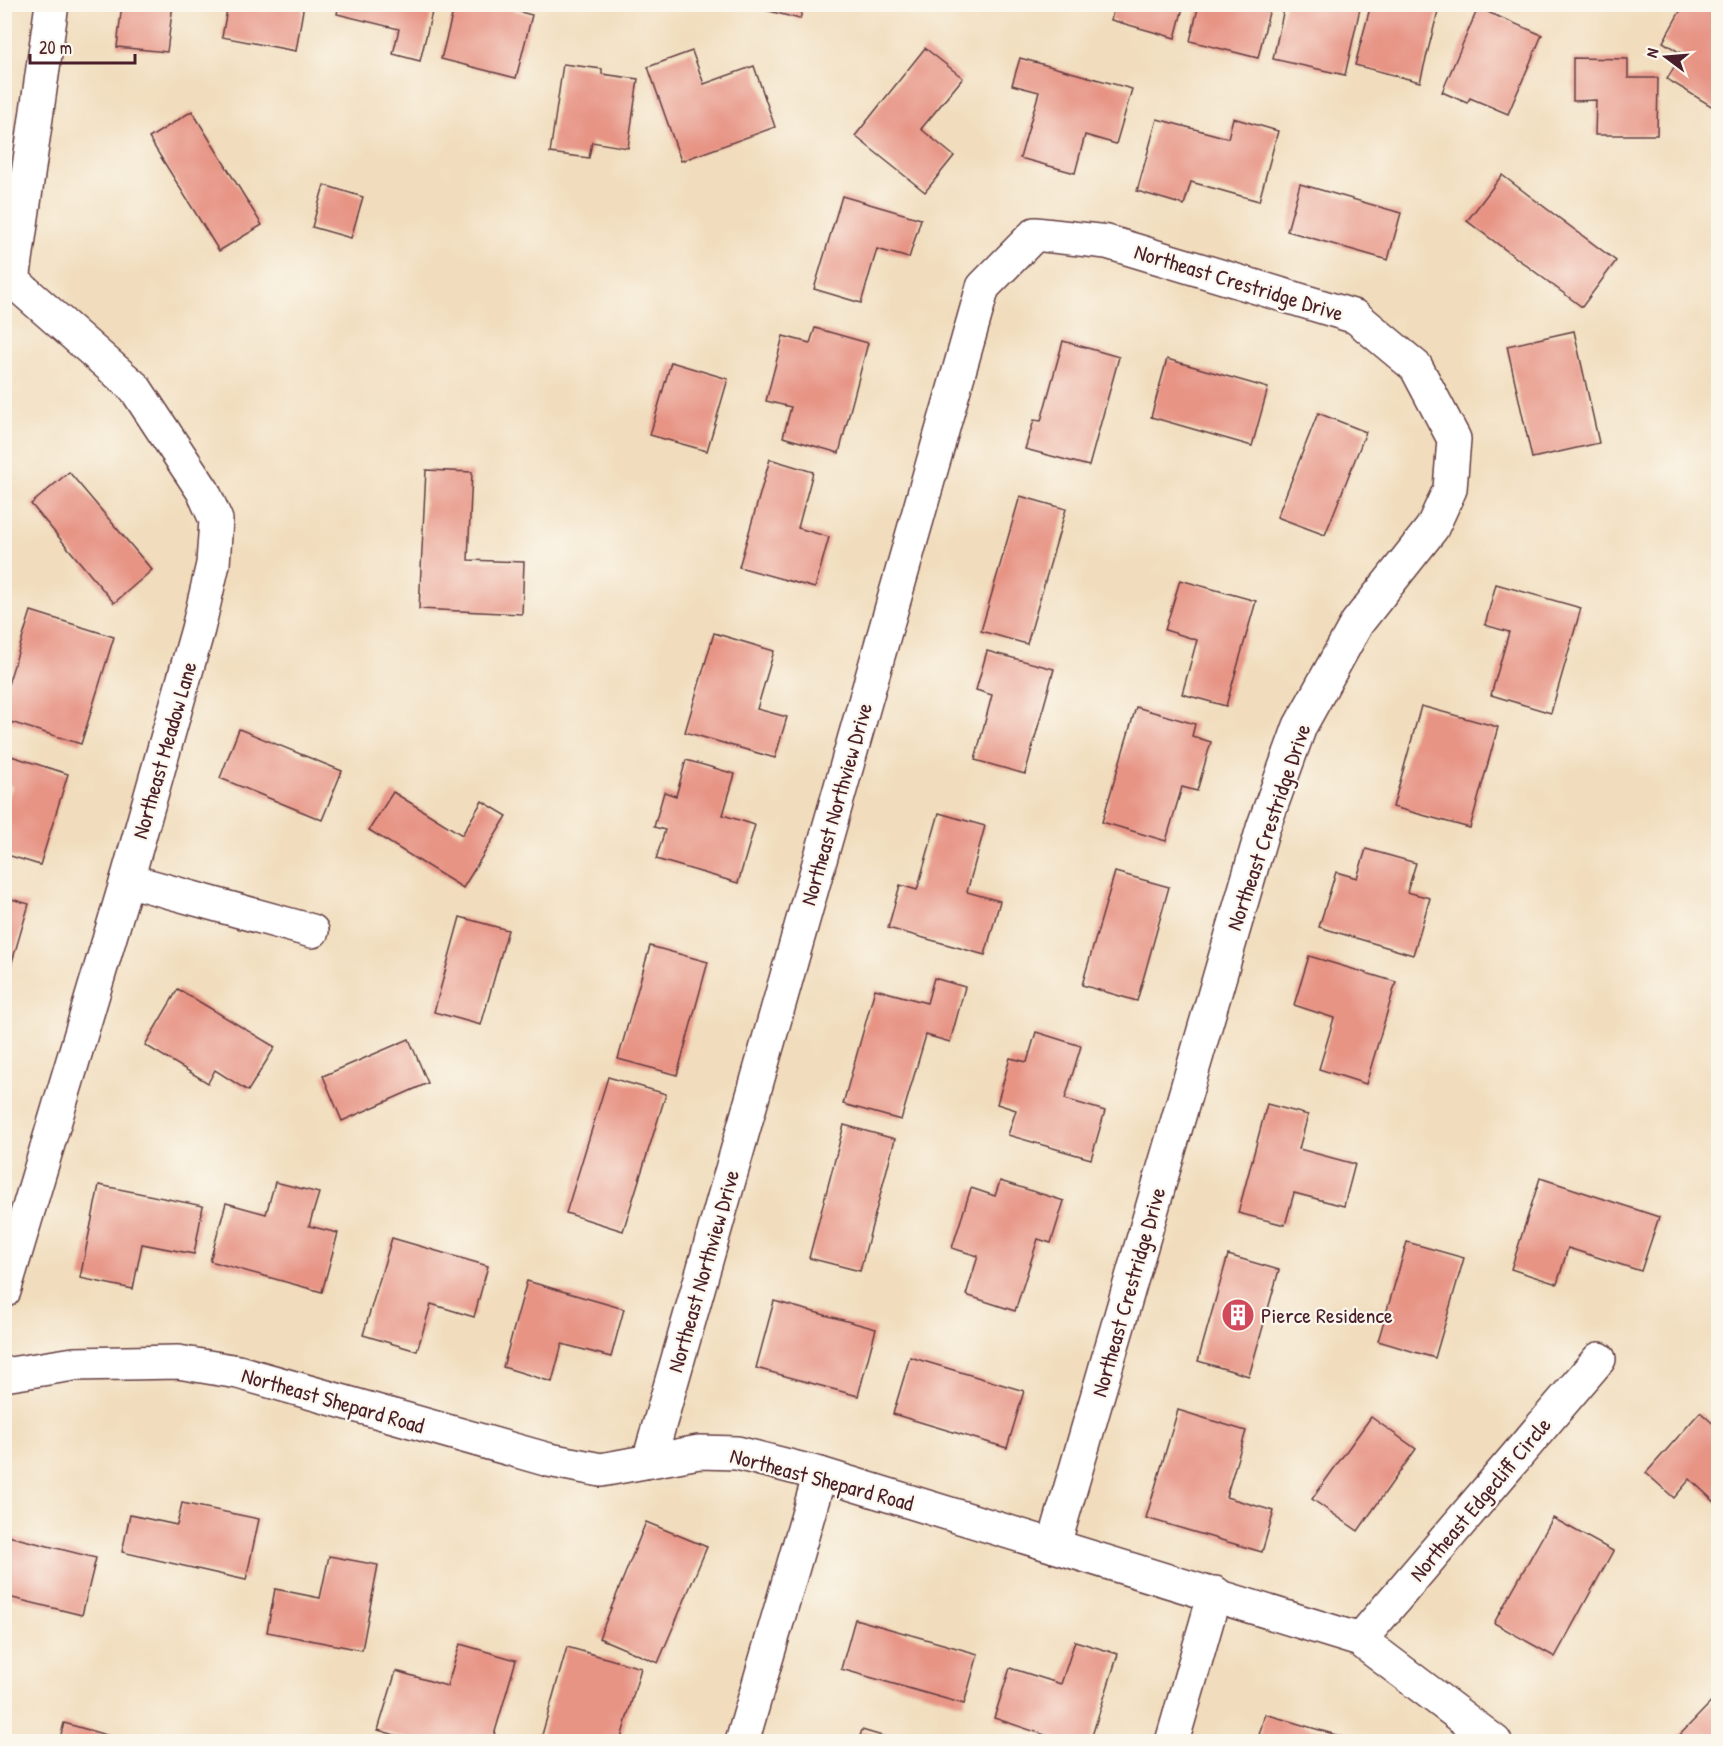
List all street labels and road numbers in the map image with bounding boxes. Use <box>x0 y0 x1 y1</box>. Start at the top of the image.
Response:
street label: Northeast Crestridge Drive <box>1131 236 1347 328</box>
street label: Northeast Meadow Lane <box>124 658 204 842</box>
street label: Northeast Northview Drive <box>793 699 879 909</box>
street label: Northeast Crestridge Drive <box>1219 719 1318 934</box>
street label: Northeast Northview Drive <box>660 1166 746 1376</box>
street label: Northeast Crestridge Drive <box>1084 1184 1172 1400</box>
street label: Northeast Shepard Road <box>238 1360 428 1441</box>
street label: Northeast Edgecliff Circle <box>1402 1410 1558 1587</box>
street label: Northeast Shepard Road <box>727 1440 917 1518</box>

